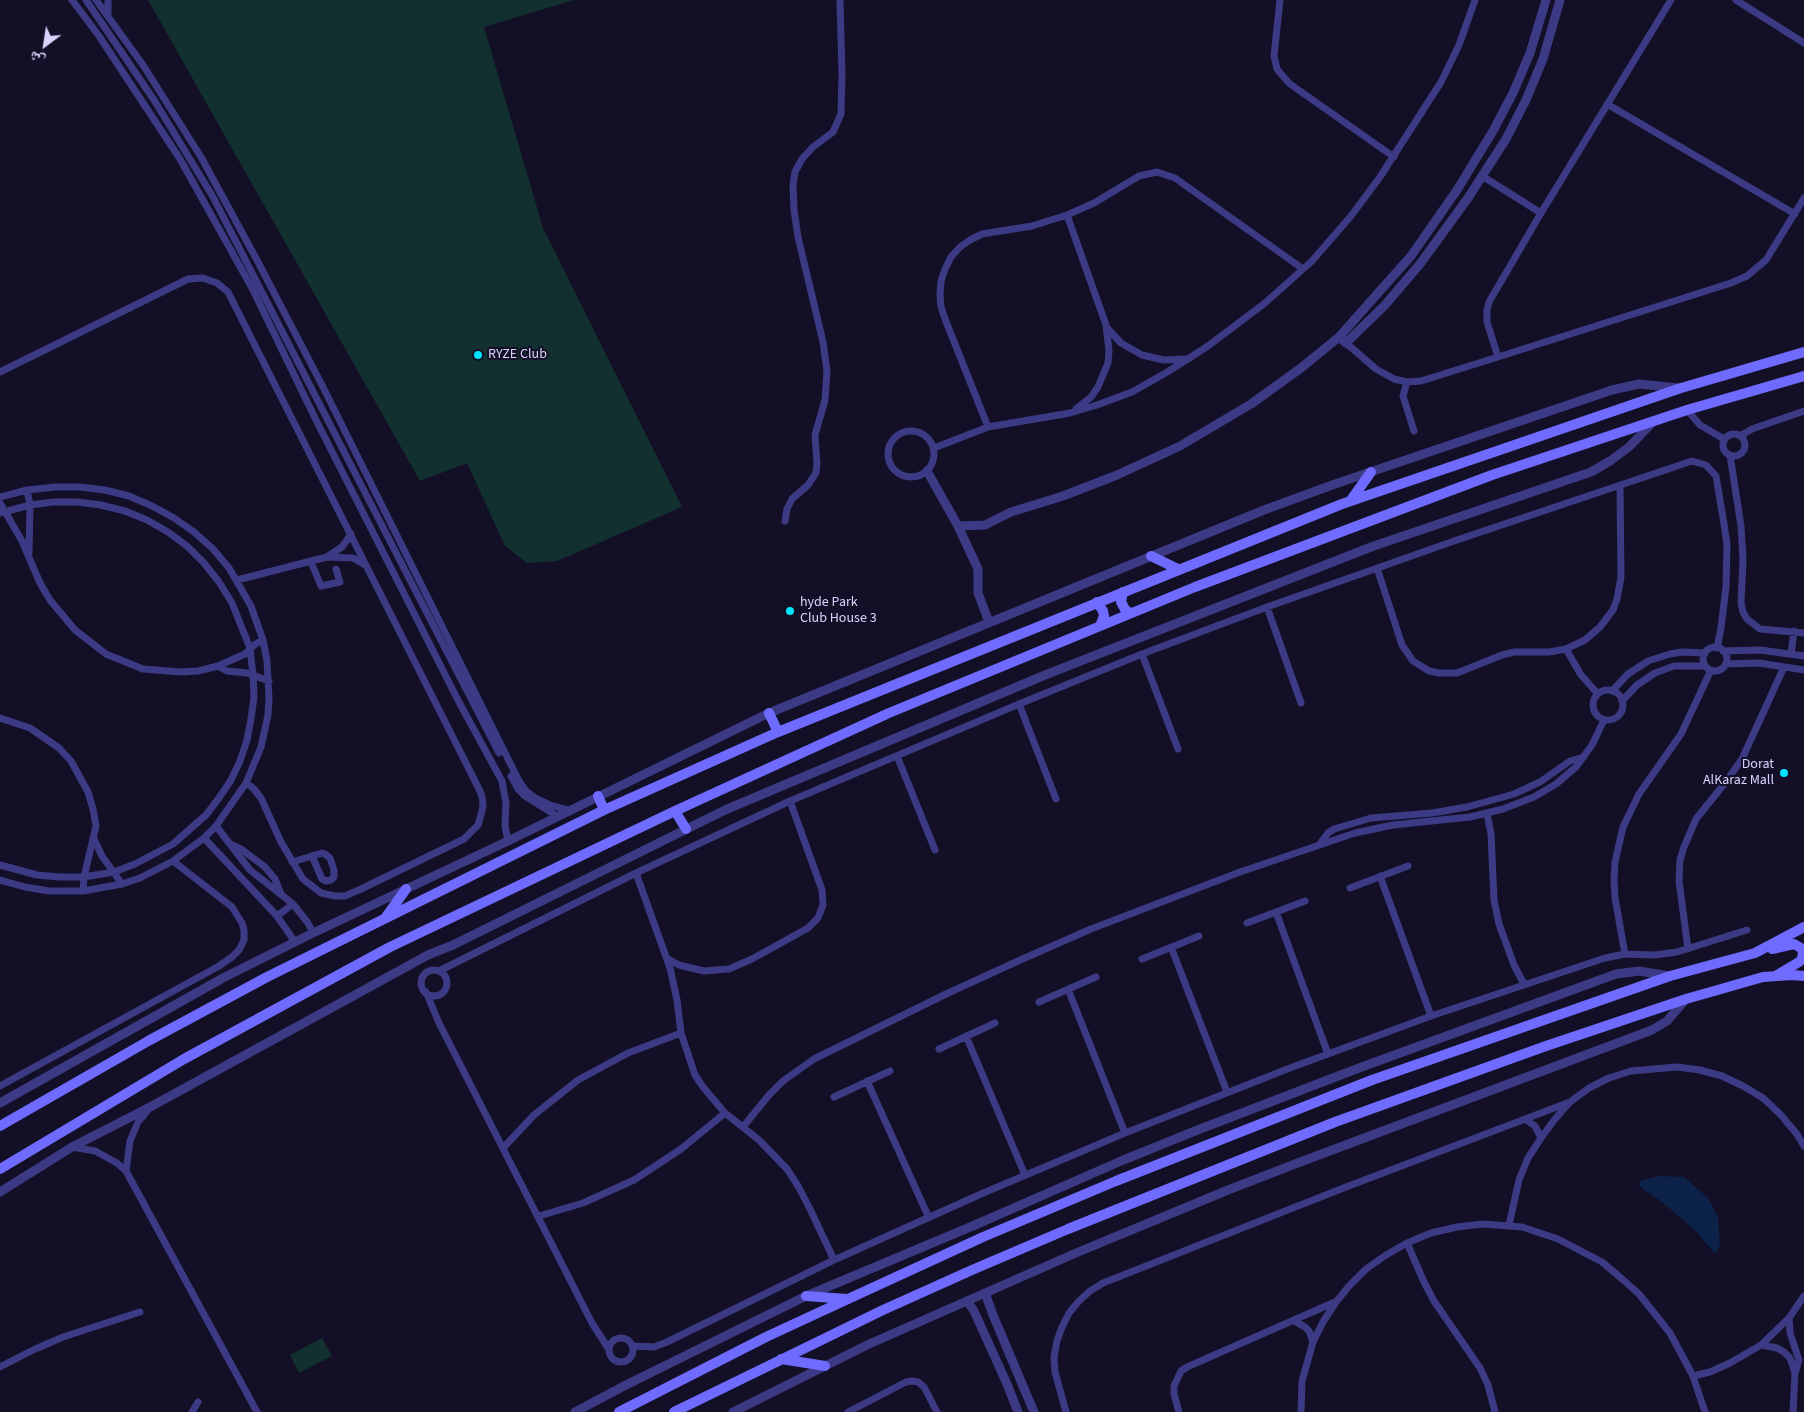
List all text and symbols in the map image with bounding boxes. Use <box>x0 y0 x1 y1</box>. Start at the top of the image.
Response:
north arrow <box>20 20 70 70</box>
text: ش <box>26 45 49 70</box>
place label: RYZE Club <box>488 347 547 363</box>
marker: RYZE Club <box>472 349 484 361</box>
place label: hyde Park Club House 3 <box>800 595 877 628</box>
marker: hyde Park Club House 3 <box>784 605 796 617</box>
place label: Dorat AlKaraz Mall <box>1703 757 1774 790</box>
marker: Dorat AlKaraz Mall <box>1778 767 1790 779</box>

